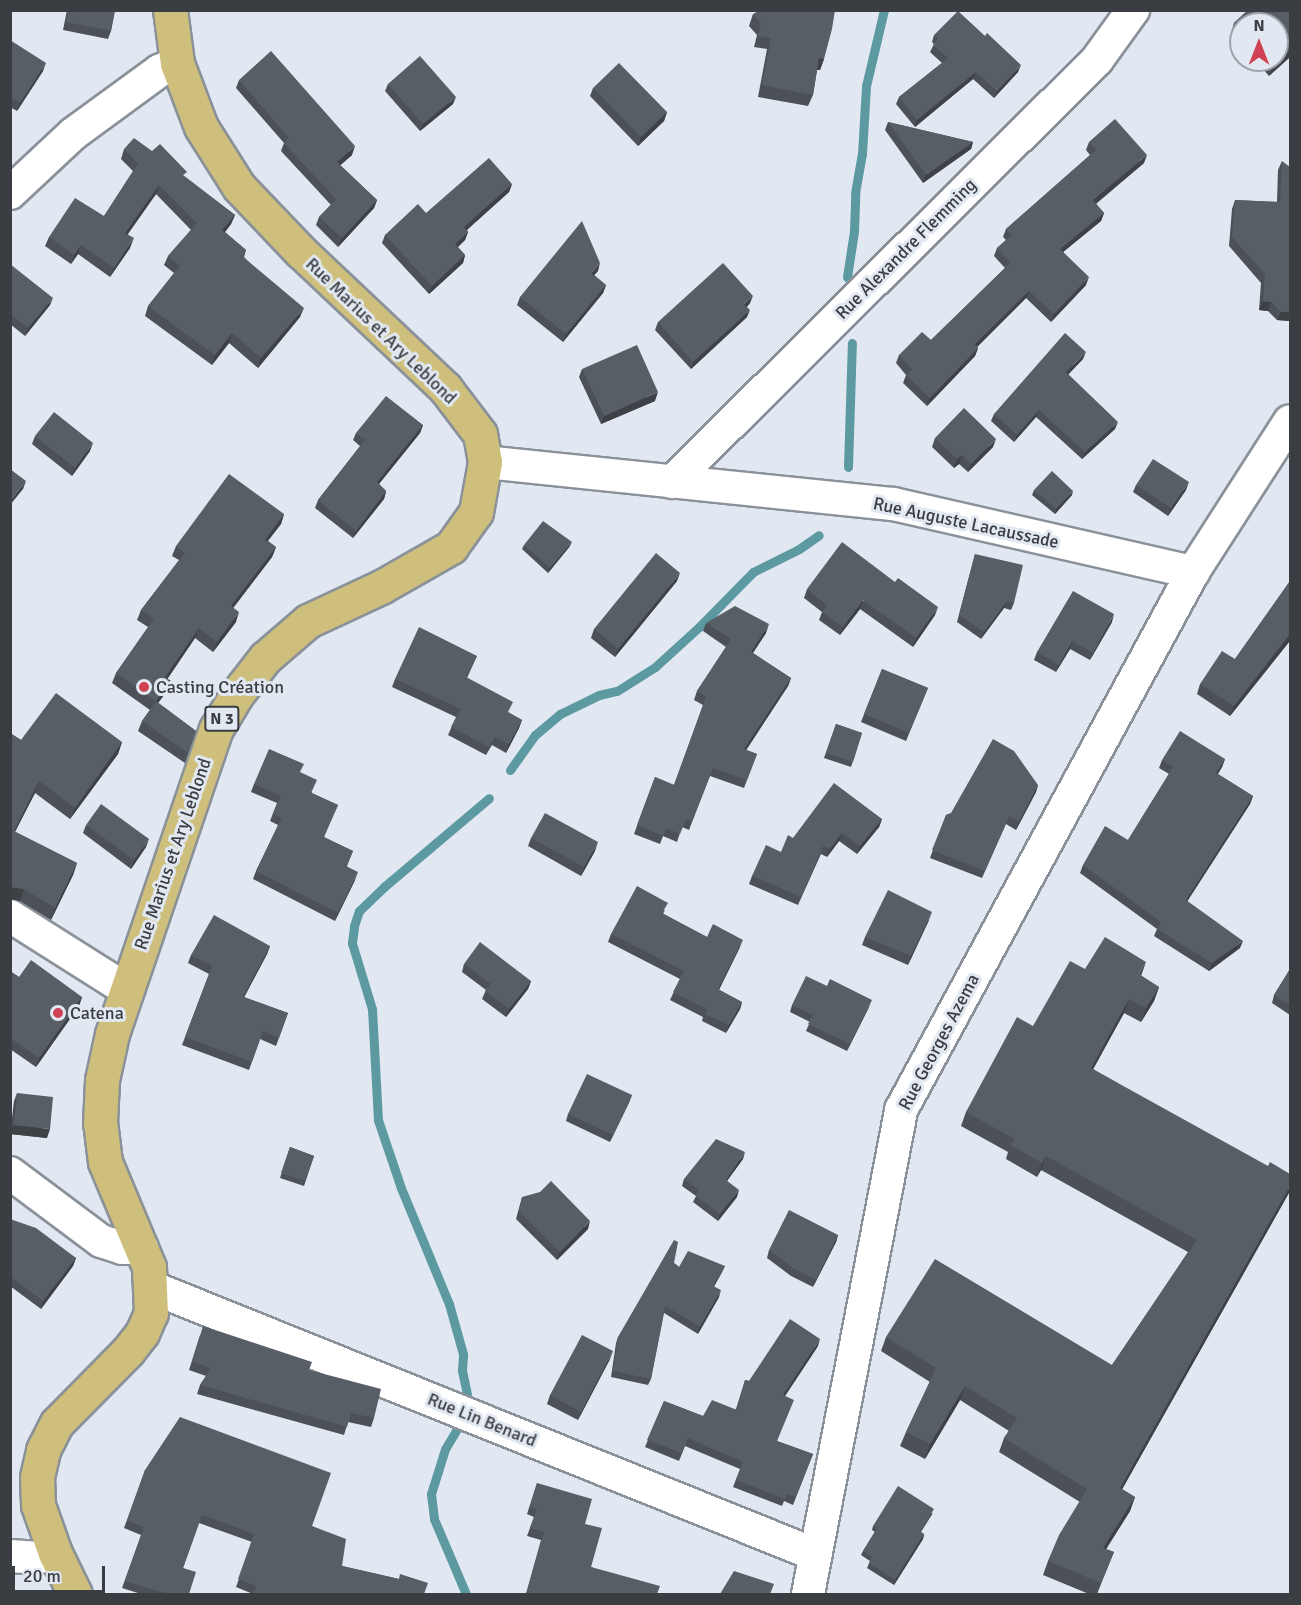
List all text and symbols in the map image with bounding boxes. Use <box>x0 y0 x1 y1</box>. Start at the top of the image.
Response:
north arrow <box>1229 12 1289 72</box>
text: N <box>1253 16 1265 36</box>
street label: Rue Alexandre Flemming <box>831 174 981 324</box>
street label: Rue Marius et Ary Leblond <box>301 253 461 409</box>
street label: Rue Auguste Lacaussade <box>871 493 1061 553</box>
place label: Casting Création <box>156 676 284 698</box>
marker: Casting Création <box>137 680 151 694</box>
road number: N 3 <box>204 706 240 732</box>
street label: Rue Marius et Ary Leblond <box>130 755 216 953</box>
street label: Rue Georges Azema <box>894 970 984 1114</box>
place label: Catena <box>70 1002 124 1024</box>
marker: Catena <box>51 1006 65 1020</box>
street label: Rue Lin Benard <box>424 1388 540 1452</box>
scale bar <box>15 1554 108 1592</box>
text: 20 m <box>23 1565 61 1587</box>

